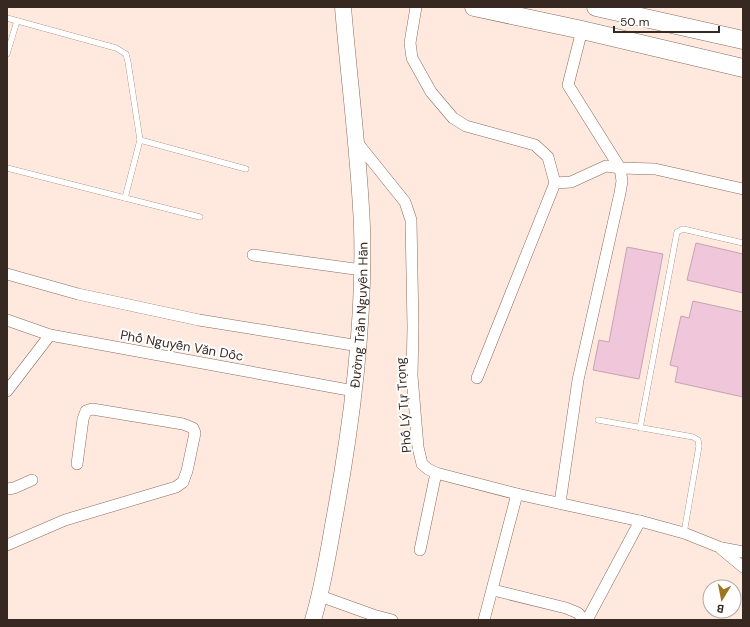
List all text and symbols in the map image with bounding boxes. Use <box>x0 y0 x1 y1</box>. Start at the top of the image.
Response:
scale bar <box>614 8 719 34</box>
text: 50 m <box>620 14 649 30</box>
street label: Đường Trần Nguyên Hãn <box>346 242 371 389</box>
street label: Phố Nguyễn Văn Dốc <box>119 326 245 365</box>
street label: Phố Lý Tự Trọng <box>392 357 415 453</box>
north arrow <box>702 579 742 619</box>
text: B <box>716 601 725 616</box>

